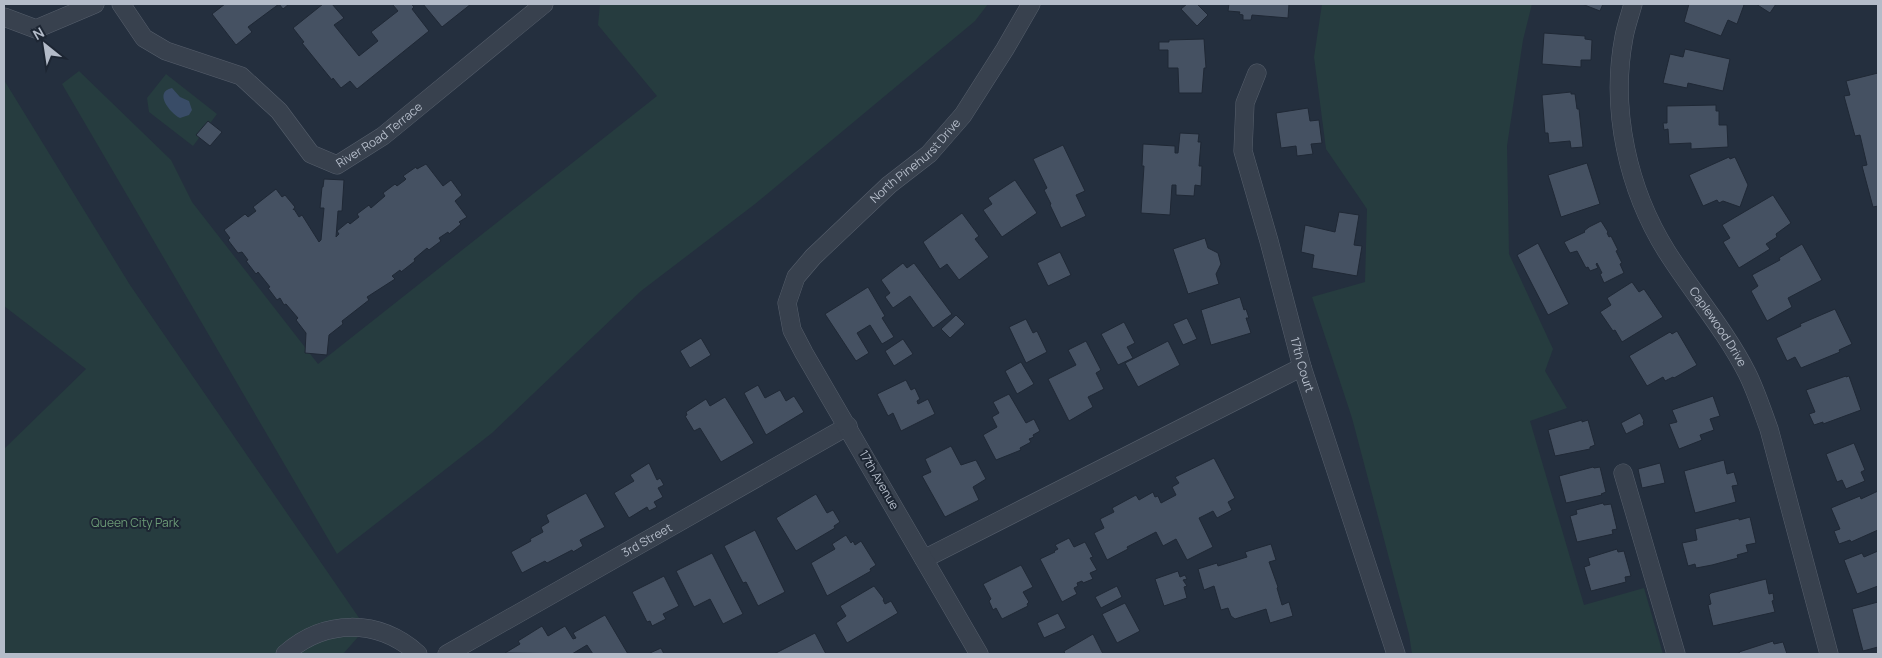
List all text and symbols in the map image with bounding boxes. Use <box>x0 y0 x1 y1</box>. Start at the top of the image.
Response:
north arrow <box>20 20 70 70</box>
text: N <box>29 23 47 44</box>
street label: River Road Terrace <box>333 98 426 171</box>
street label: North Pinehurst Drive <box>866 115 964 207</box>
street label: Caplewood Drive <box>1685 283 1751 370</box>
street label: 17th Court <box>1286 335 1319 395</box>
street label: 17th Avenue <box>856 447 903 513</box>
park label: Queen City Park <box>91 514 180 531</box>
street label: 3rd Street <box>618 519 675 561</box>

